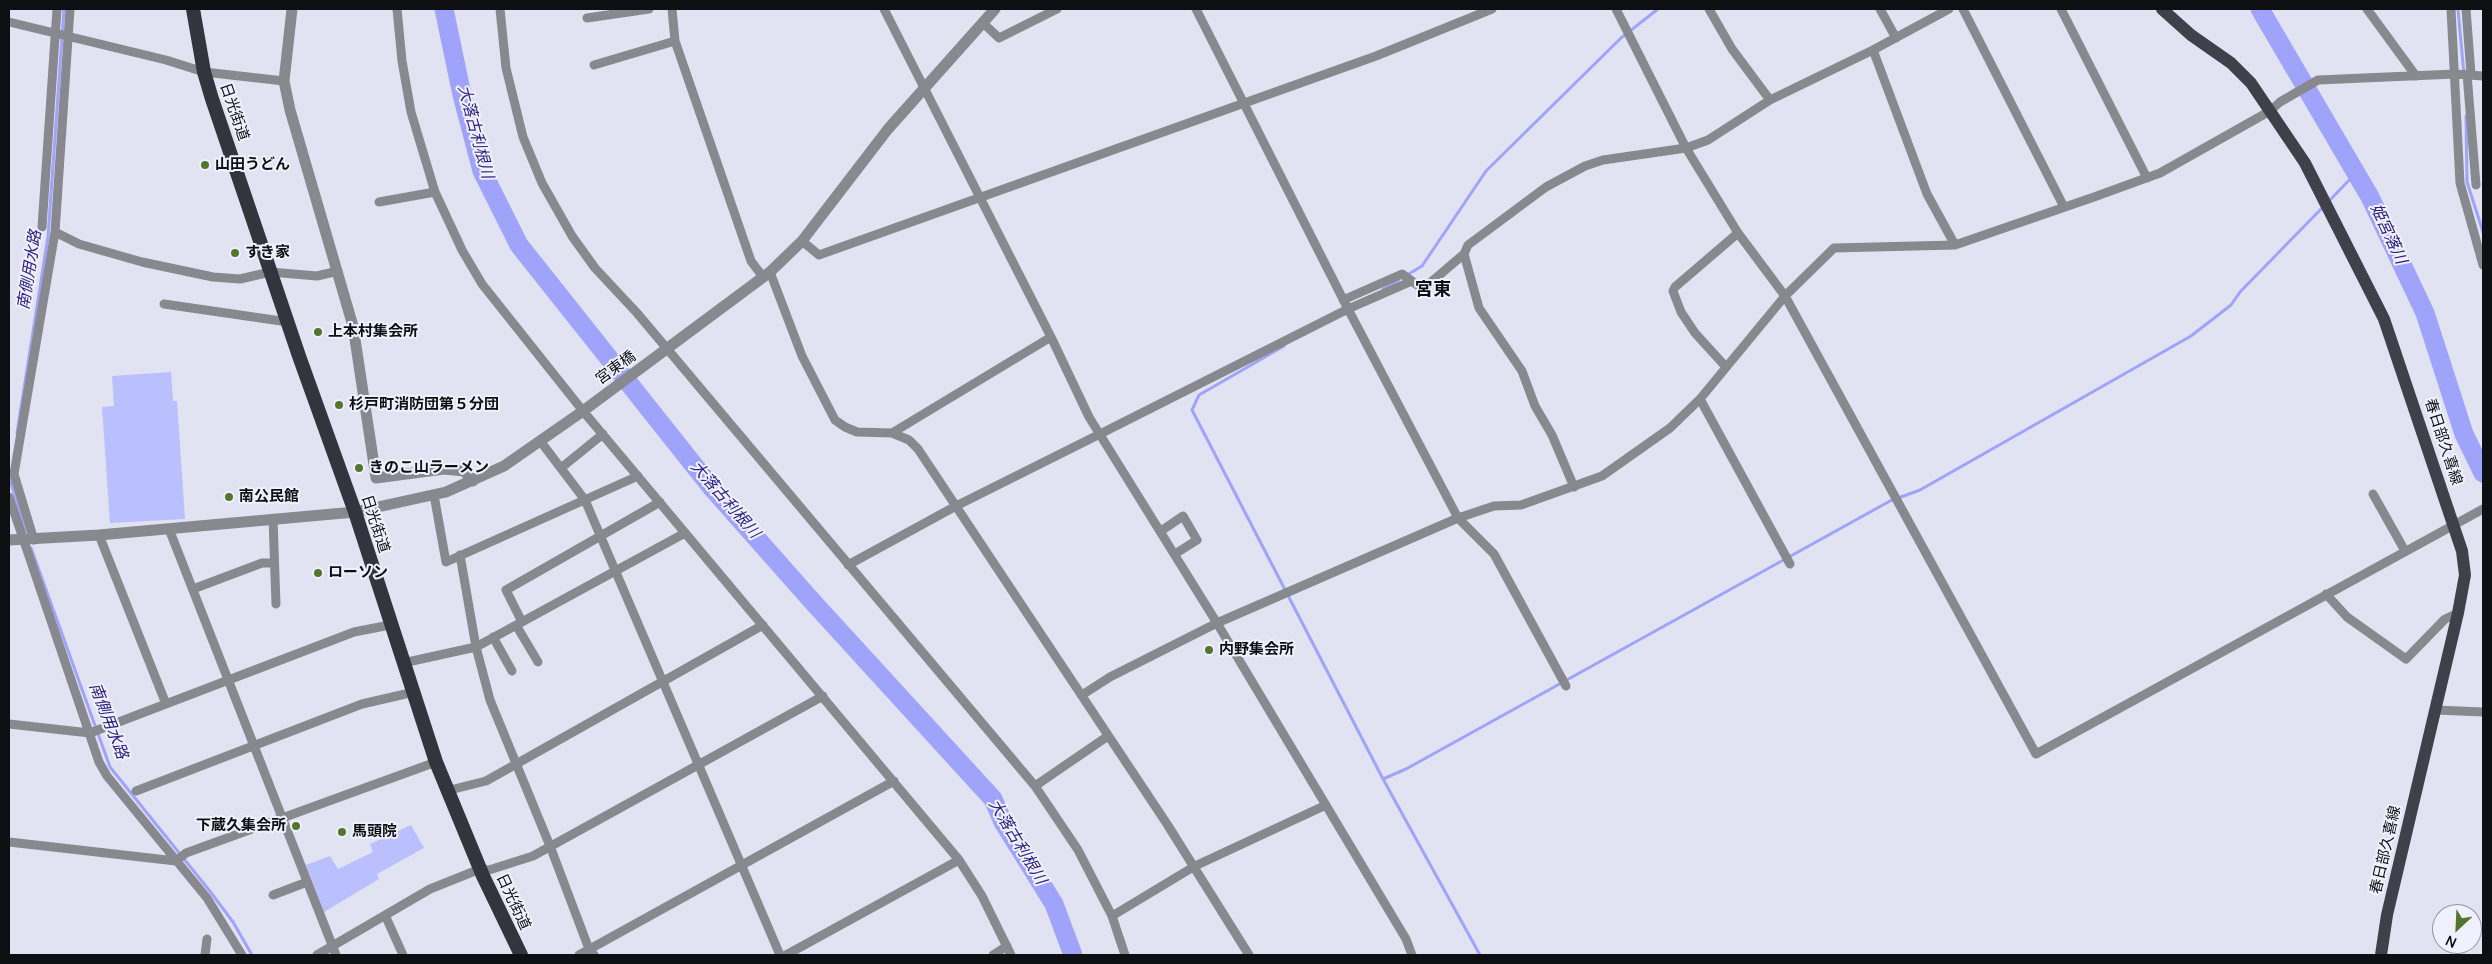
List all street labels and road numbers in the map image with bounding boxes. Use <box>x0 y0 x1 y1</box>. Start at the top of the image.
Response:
street label: 日光街道 <box>216 81 252 143</box>
street label: 宮東橋 <box>593 347 639 389</box>
street label: 春日部久喜線 <box>2421 396 2465 488</box>
street label: 日光街道 <box>357 493 393 555</box>
street label: 春日部久喜線 <box>2367 804 2405 896</box>
street label: 日光街道 <box>492 871 534 933</box>

